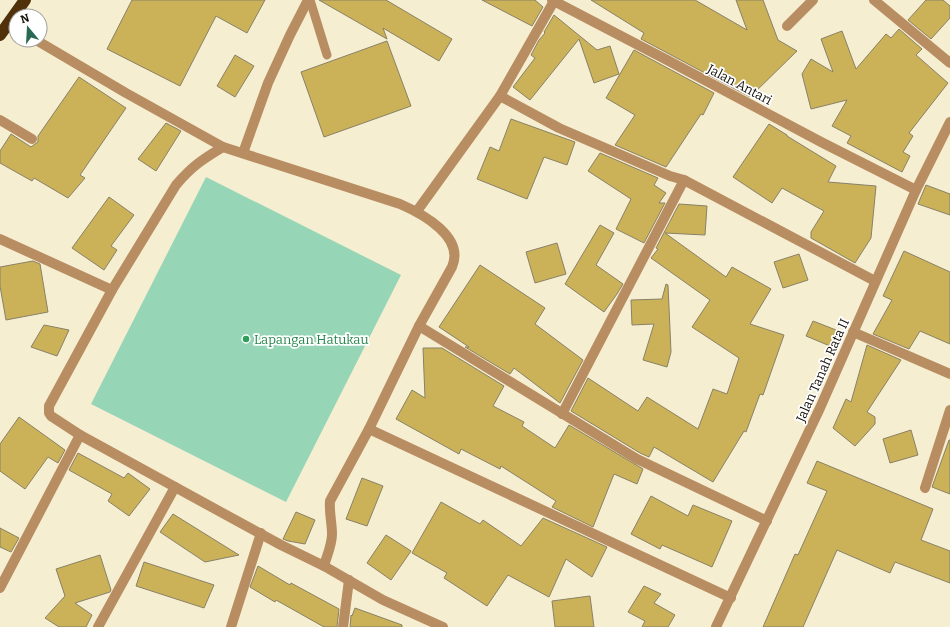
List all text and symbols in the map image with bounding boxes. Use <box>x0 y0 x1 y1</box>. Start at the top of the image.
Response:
north arrow <box>8 8 48 48</box>
text: N <box>19 11 32 26</box>
street label: Jalan Antari <box>704 61 775 108</box>
street label: Jalan Tanah Rata II <box>793 316 852 425</box>
place label: Lapangan Hatukau <box>254 332 368 347</box>
marker: Lapangan Hatukau <box>241 334 251 344</box>

